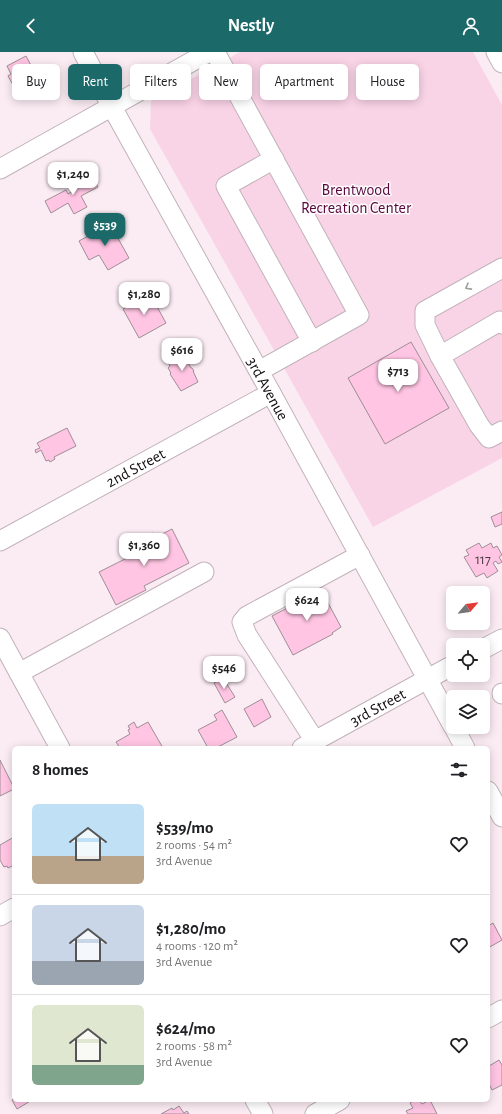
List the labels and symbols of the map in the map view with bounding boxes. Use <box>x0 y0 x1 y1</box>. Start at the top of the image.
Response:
pin: $1,240 <box>40 162 106 196</box>
park label: Brentwood Recreation Center <box>301 182 412 216</box>
pin: $539 <box>81 213 129 247</box>
pin: $1,280 <box>111 282 177 316</box>
one-way arrow <box>465 282 472 289</box>
pin: $616 <box>158 338 206 372</box>
street label: 3rd Avenue <box>244 355 291 423</box>
pin: $713 <box>374 359 422 393</box>
street label: 2nd Street <box>104 446 168 490</box>
pin: $1,360 <box>111 533 177 567</box>
house number: 117 <box>475 553 491 567</box>
north arrow <box>446 586 490 630</box>
pin: $624 <box>283 588 331 622</box>
pin: $546 <box>200 656 248 690</box>
street label: 3rd Street <box>348 686 408 729</box>

